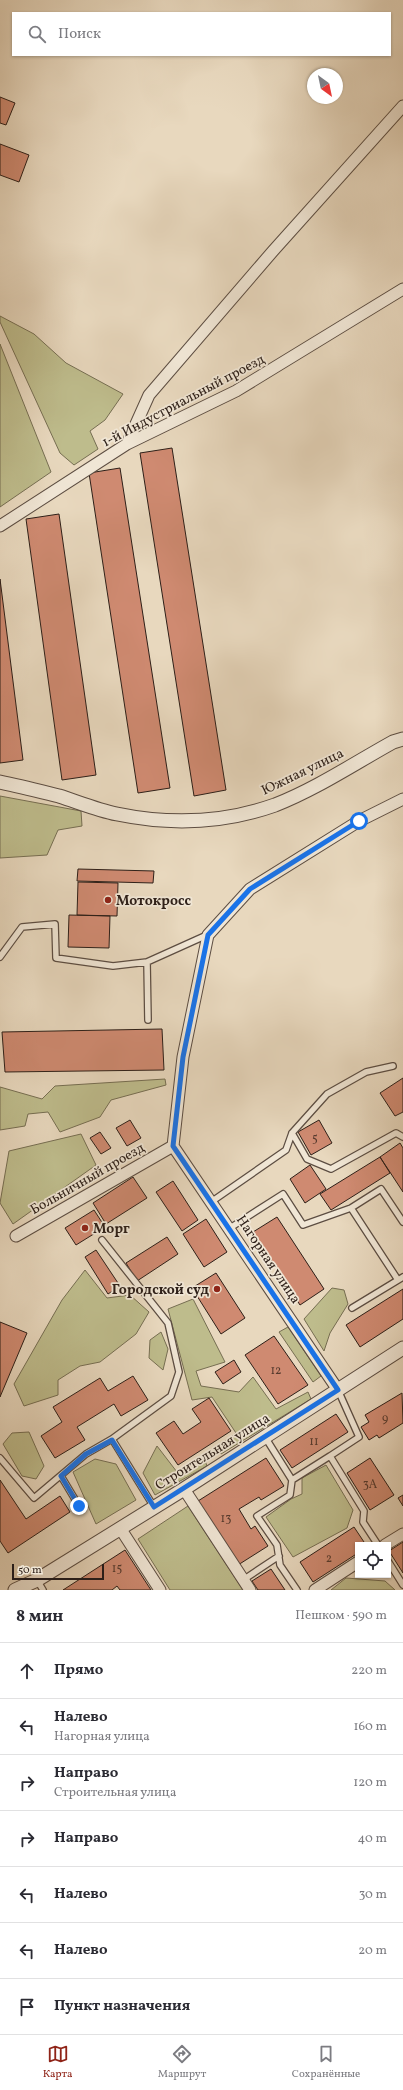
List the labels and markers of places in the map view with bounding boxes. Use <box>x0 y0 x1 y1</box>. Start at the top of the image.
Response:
place label: Мотокросс <box>116 892 191 911</box>
marker: Мотокросс <box>103 895 113 905</box>
place label: Морг <box>93 1220 130 1239</box>
marker: Морг <box>80 1223 90 1233</box>
place label: Городской суд <box>112 1281 209 1300</box>
marker: Городской суд <box>212 1284 222 1294</box>

